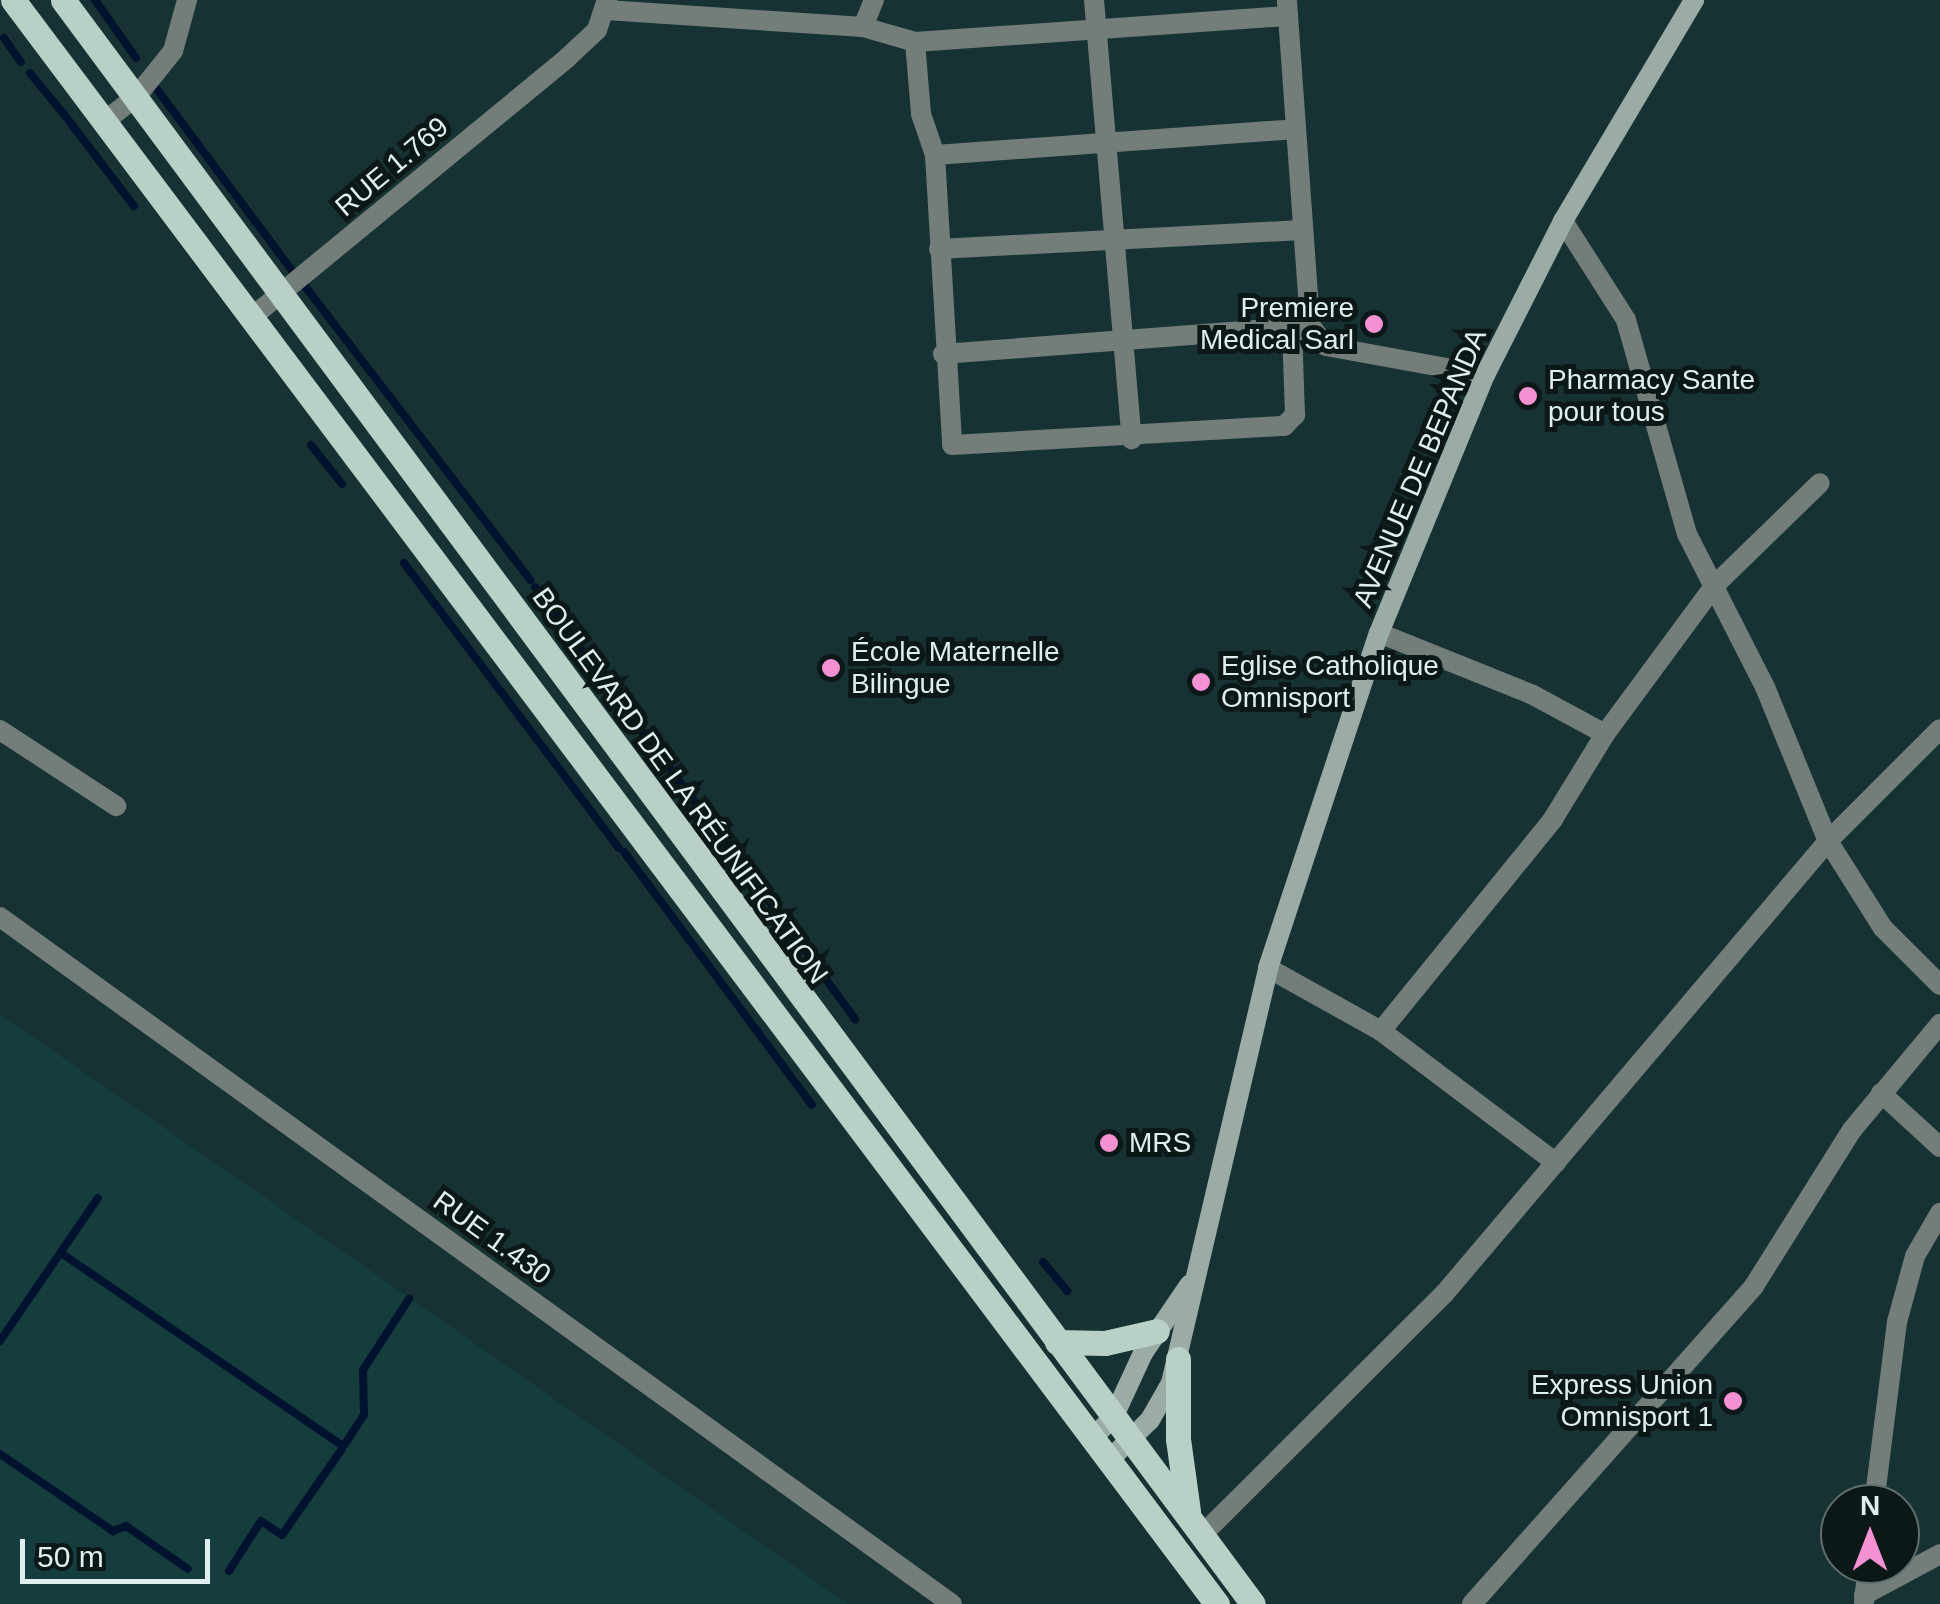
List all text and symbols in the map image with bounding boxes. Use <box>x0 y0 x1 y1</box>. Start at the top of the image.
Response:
street label: RUE 1.769 <box>329 110 455 224</box>
place label: Premiere Medical Sarl <box>1200 291 1354 357</box>
marker: Premiere Medical Sarl <box>1363 313 1385 335</box>
street label: AVENUE DE BEPANDA <box>1346 324 1494 612</box>
place label: Pharmacy Sante pour tous <box>1548 363 1755 429</box>
marker: Pharmacy Sante pour tous <box>1517 385 1539 407</box>
street label: BOULEVARD DE LA RÉUNIFICATION <box>525 581 835 991</box>
place label: École Maternelle Bilingue <box>851 635 1060 701</box>
place label: Eglise Catholique Omnisport <box>1221 649 1439 715</box>
marker: École Maternelle Bilingue <box>820 657 842 679</box>
marker: Eglise Catholique Omnisport <box>1190 671 1212 693</box>
place label: MRS <box>1129 1126 1191 1160</box>
marker: MRS <box>1098 1132 1120 1154</box>
street label: RUE 1.430 <box>427 1184 557 1292</box>
place label: Express Union Omnisport 1 <box>1531 1368 1713 1434</box>
marker: Express Union Omnisport 1 <box>1722 1390 1744 1412</box>
north arrow <box>1820 1484 1920 1584</box>
text: N <box>1860 1490 1880 1521</box>
scale bar <box>25 1519 215 1581</box>
text: 50 m <box>37 1540 104 1573</box>

